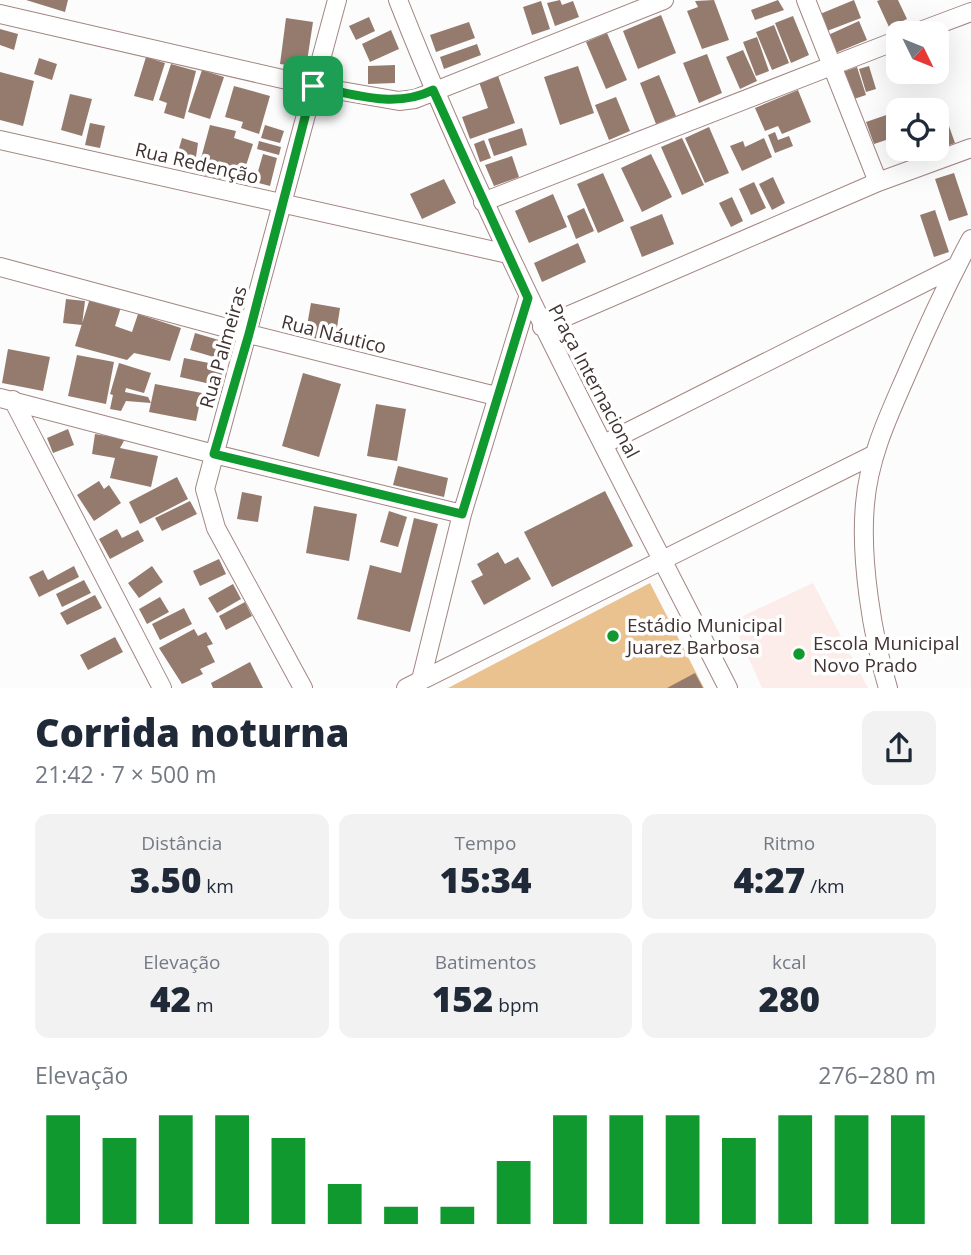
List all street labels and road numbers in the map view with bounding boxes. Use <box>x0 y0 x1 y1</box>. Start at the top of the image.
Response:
street label: Rua Redenção <box>133 136 261 190</box>
street label: Rua Palmeiras <box>193 283 253 411</box>
street label: Praça Internacional <box>542 299 646 463</box>
street label: Rua Náutico <box>279 308 389 360</box>

